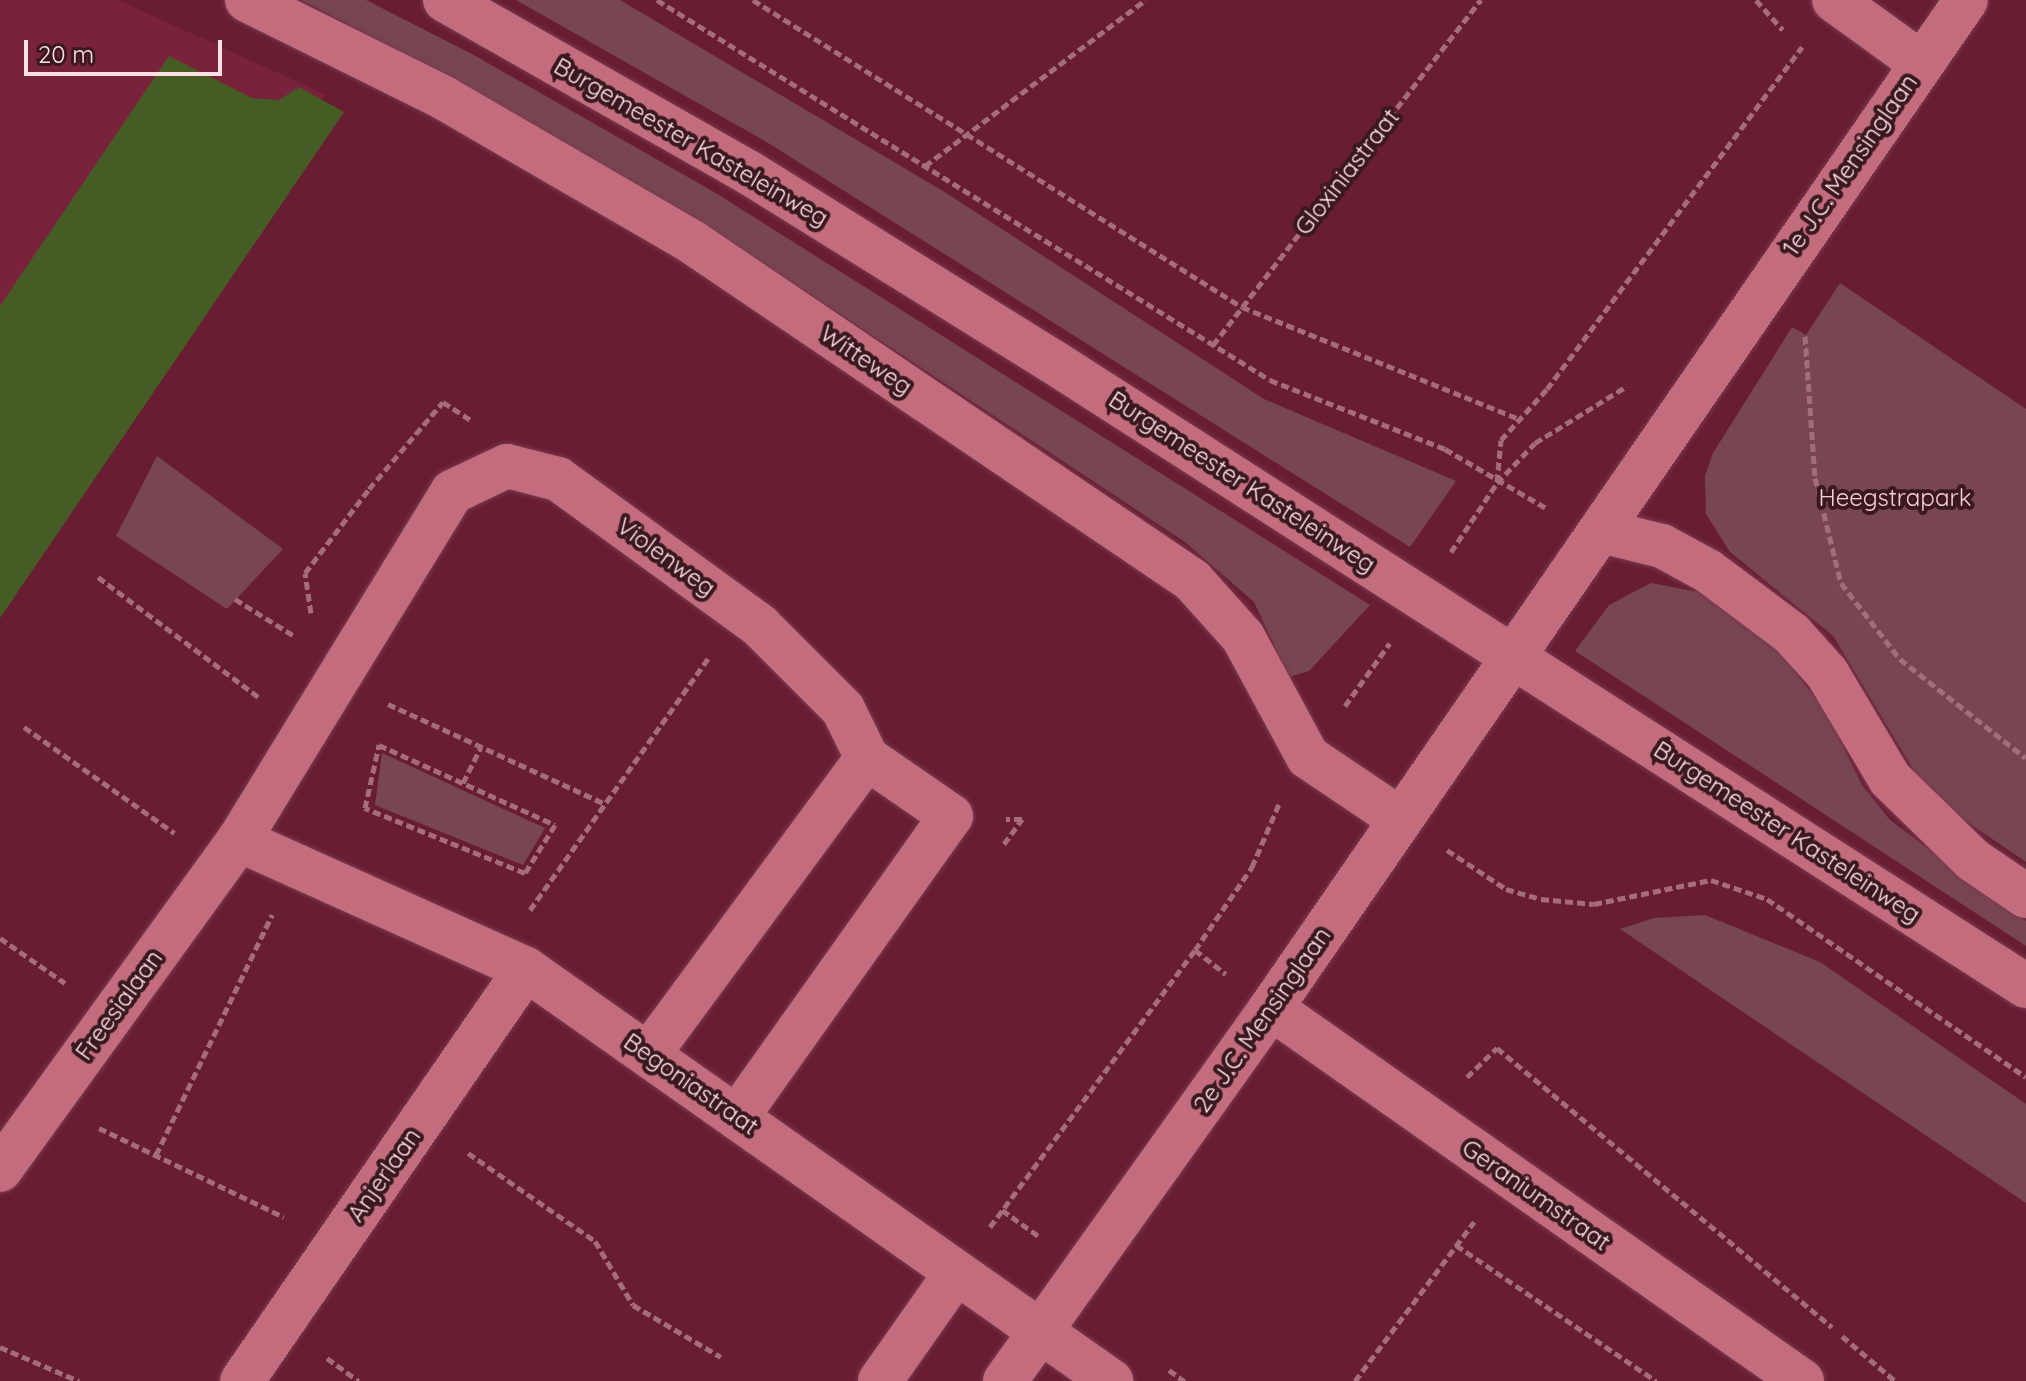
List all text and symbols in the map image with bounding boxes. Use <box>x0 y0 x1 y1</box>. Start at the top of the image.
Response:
scale bar <box>28 24 226 74</box>
text: 20 m <box>38 39 94 69</box>
street label: Burgemeester Kasteleinweg <box>549 52 833 232</box>
street label: 1e J.C. Mensinglaan <box>1777 69 1923 261</box>
street label: Gloxiniastraat <box>1289 103 1405 241</box>
street label: Witteweg <box>815 319 917 401</box>
street label: Burgemeester Kasteleinweg <box>1103 385 1381 579</box>
park label: Heegstrapark <box>1818 484 1972 512</box>
street label: Violenweg <box>611 512 721 602</box>
street label: Burgemeester Kasteleinweg <box>1648 735 1926 929</box>
street label: 2e J.C. Mensinglaan <box>1187 922 1337 1118</box>
street label: Freesialaan <box>69 944 169 1066</box>
street label: Begoniastraat <box>618 1027 764 1141</box>
street label: Anjerlaan <box>341 1123 427 1227</box>
street label: Geraniumstraat <box>1456 1133 1616 1257</box>

